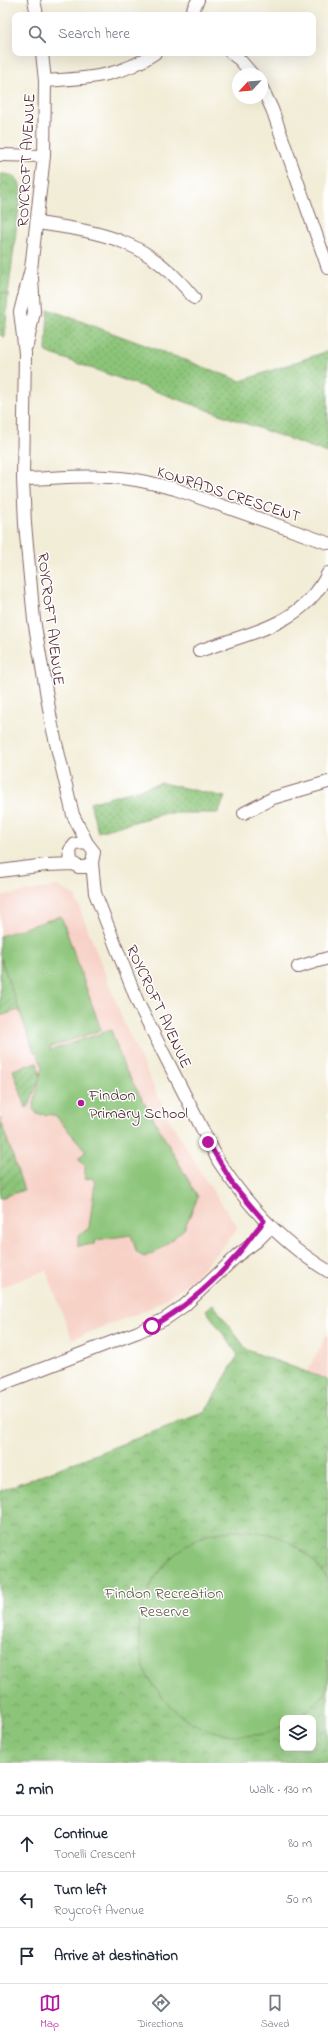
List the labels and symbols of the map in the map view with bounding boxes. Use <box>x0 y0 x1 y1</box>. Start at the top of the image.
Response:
north arrow <box>232 68 268 104</box>
street label: ROYCROFT AVENUE <box>12 93 42 228</box>
street label: KONRADS CRESCENT <box>153 460 303 529</box>
street label: ROYCROFT AVENUE <box>30 551 70 687</box>
street label: ROYCROFT AVENUE <box>119 941 197 1073</box>
place label: Findon Primary School <box>88 1084 188 1126</box>
marker: Findon Primary School <box>76 1098 86 1108</box>
route end <box>199 1133 217 1151</box>
route start <box>143 1317 161 1335</box>
park label: Findon Recreation Reserve <box>104 1582 223 1624</box>

